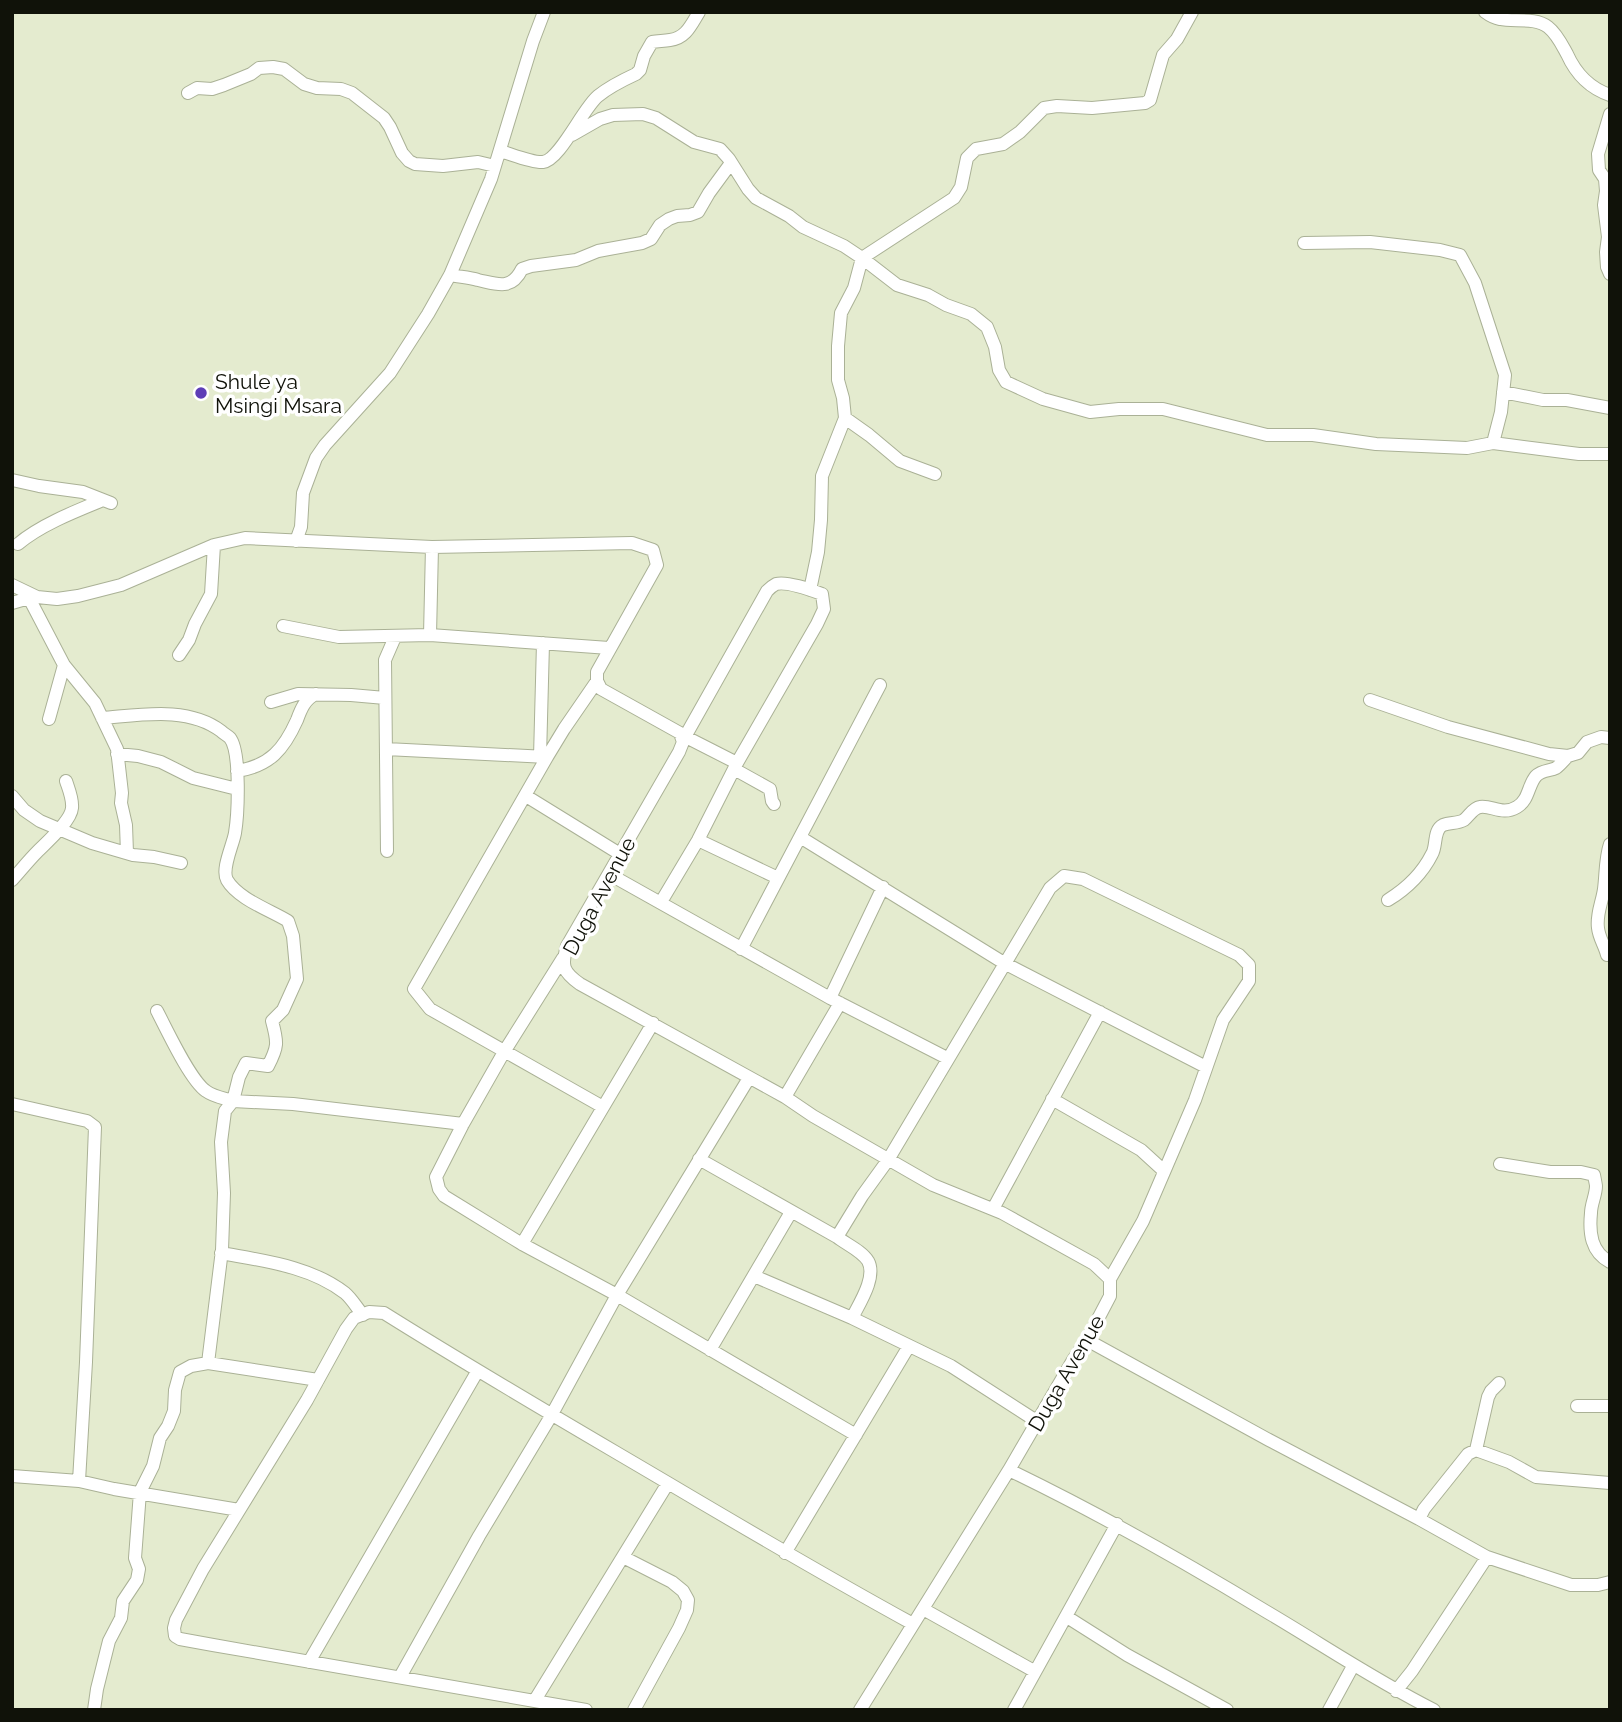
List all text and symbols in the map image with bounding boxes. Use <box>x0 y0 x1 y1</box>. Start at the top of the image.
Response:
place label: Shule ya Msingi Msara <box>215 369 342 418</box>
marker: Shule ya Msingi Msara <box>193 385 209 401</box>
street label: Duga Avenue <box>557 833 641 959</box>
street label: Duga Avenue <box>1023 1310 1109 1436</box>

